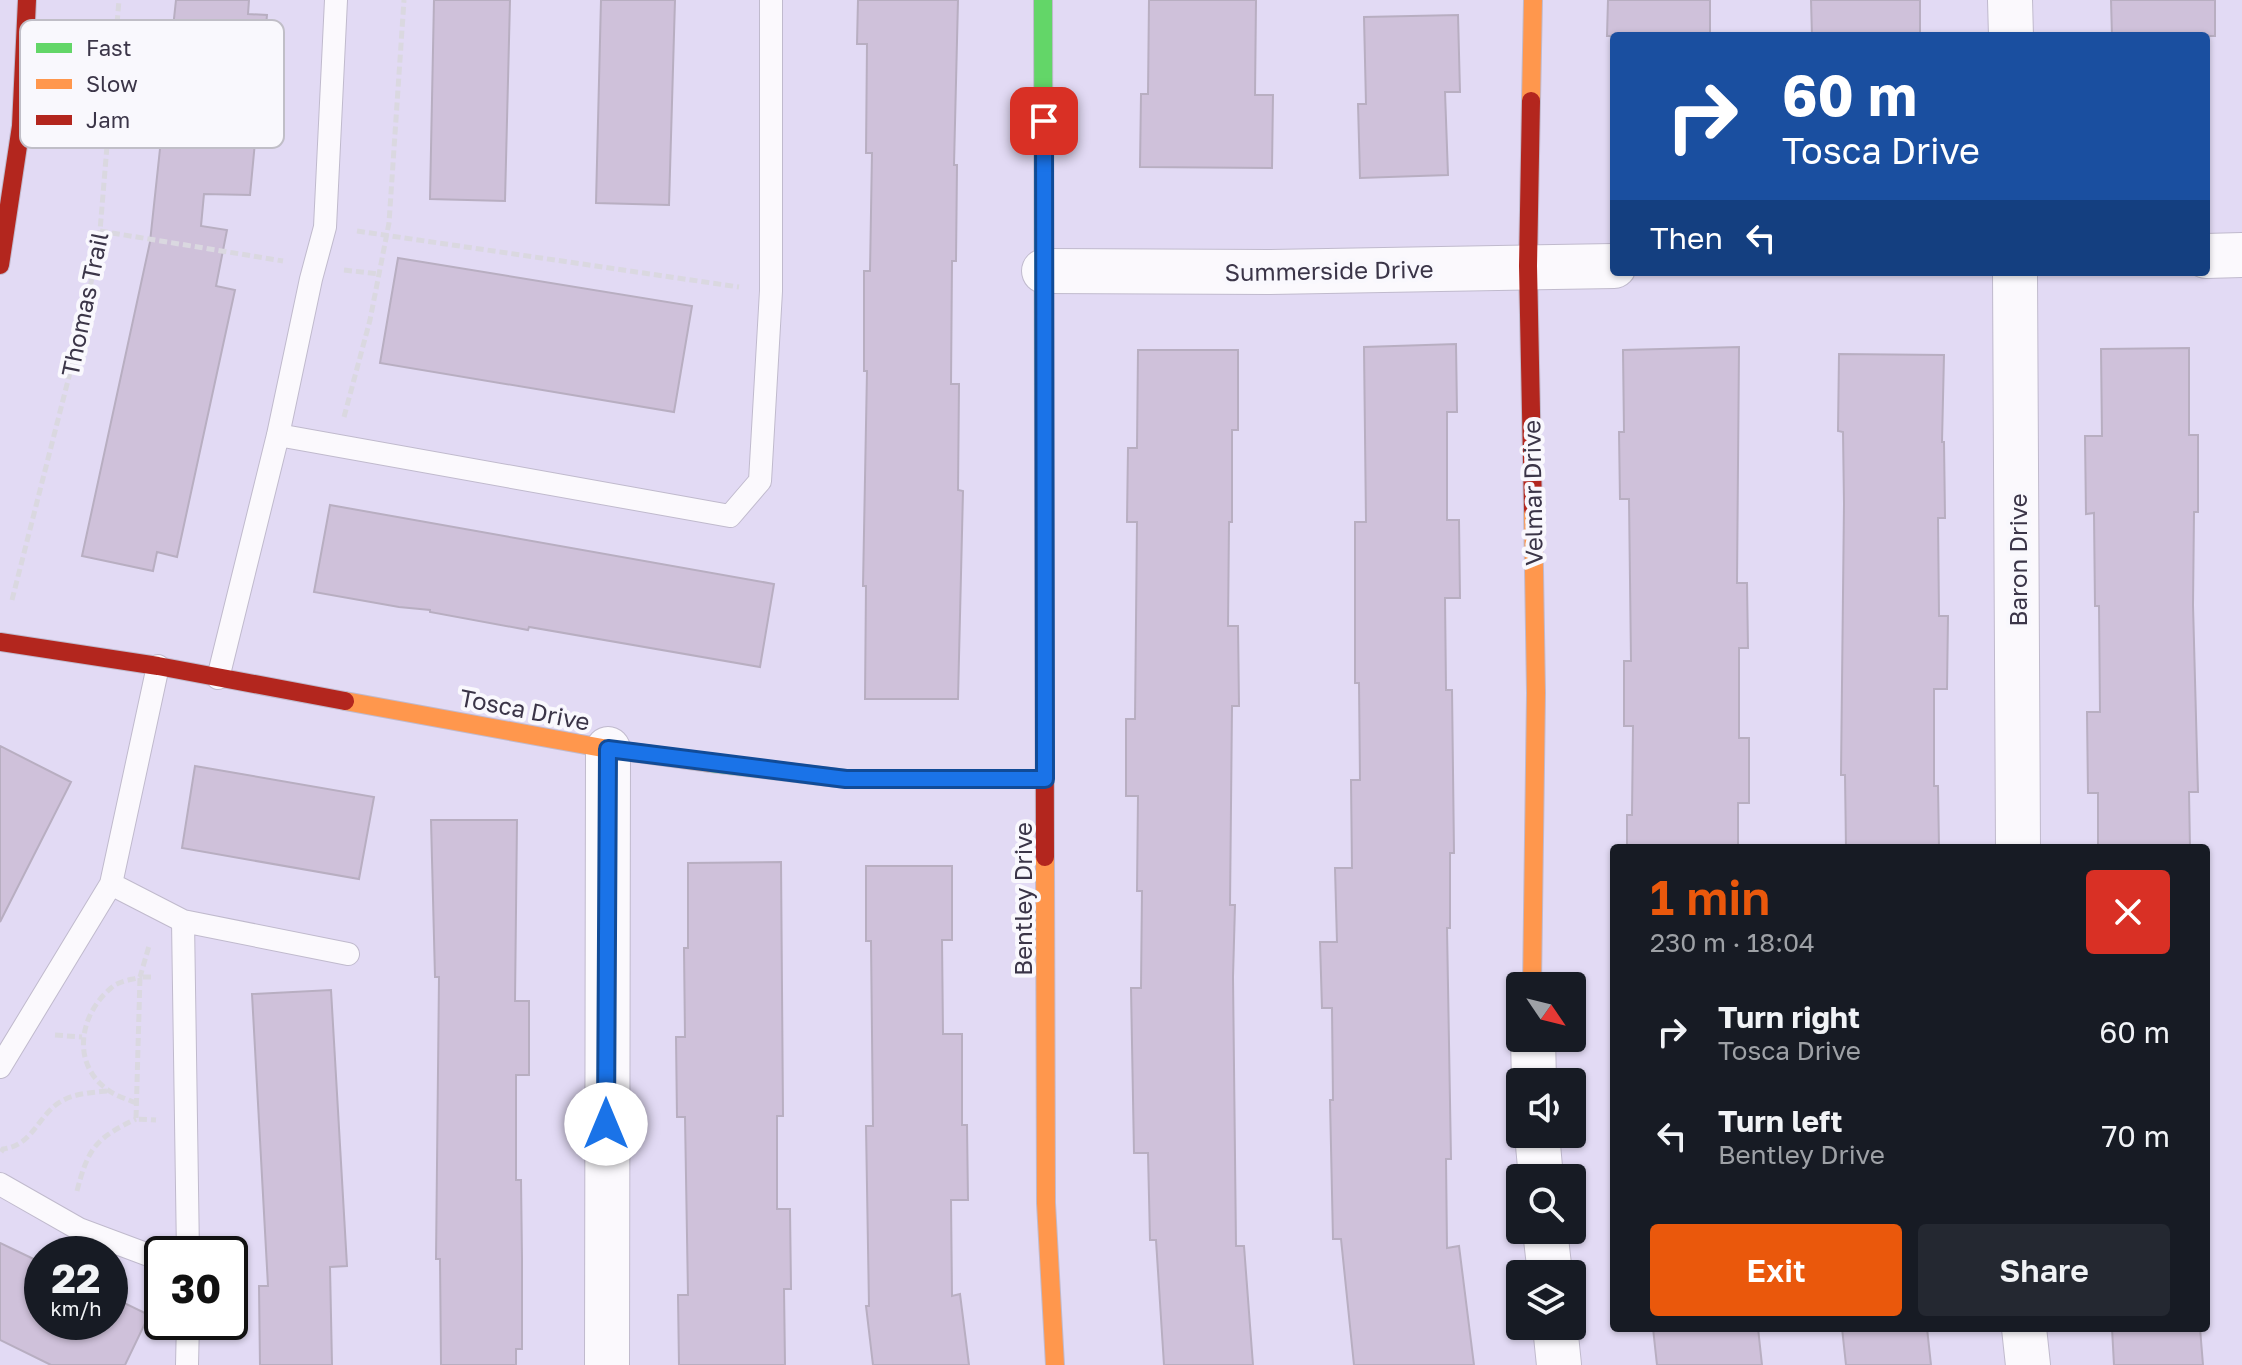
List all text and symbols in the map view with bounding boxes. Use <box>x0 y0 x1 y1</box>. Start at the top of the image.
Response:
legend <box>20 20 284 148</box>
text: Fast <box>86 34 132 61</box>
text: 60 m <box>1782 61 1917 128</box>
icon: right <box>1650 64 1754 168</box>
text: Slow <box>86 70 138 97</box>
pin <box>1010 87 1078 155</box>
icon: arrive <box>1022 99 1066 143</box>
text: Jam <box>86 106 130 133</box>
text: Tosca Drive <box>1782 129 1980 172</box>
icon: left <box>1739 216 1783 260</box>
text: Then <box>1650 220 1723 256</box>
street label: Thomas Trail <box>55 229 113 379</box>
street label: Summerside Drive <box>1224 254 1434 286</box>
street label: Velmar Drive <box>1516 420 1548 566</box>
street label: Baron Drive <box>2003 493 2032 627</box>
street label: Tosca Drive <box>457 682 593 736</box>
street label: Bentley Drive <box>1008 822 1037 976</box>
text: 1 min <box>1650 868 1770 926</box>
button: close <box>2086 870 2170 954</box>
text: 230 m · 18:04 <box>1650 927 1815 958</box>
north arrow <box>1506 972 1586 1052</box>
map controls <box>1506 972 1586 1340</box>
text: Turn right <box>1718 999 1860 1035</box>
icon: right <box>1650 1010 1694 1054</box>
text: 60 m <box>2099 1014 2170 1050</box>
text: Tosca Drive <box>1718 1035 1861 1066</box>
button: sound <box>1506 1068 1586 1148</box>
position arrow <box>564 1082 648 1166</box>
text: Turn left <box>1718 1103 1843 1139</box>
icon: left <box>1650 1114 1694 1158</box>
text: 70 m <box>2101 1118 2170 1154</box>
text: Bentley Drive <box>1718 1139 1885 1170</box>
button: search <box>1506 1164 1586 1244</box>
button: Exit <box>1650 1224 1902 1316</box>
button: Share <box>1918 1224 2170 1316</box>
speed limit sign: 30 <box>144 1236 248 1340</box>
text: 22 <box>52 1254 100 1302</box>
button: layers <box>1506 1260 1586 1340</box>
text: km/h <box>51 1296 101 1320</box>

